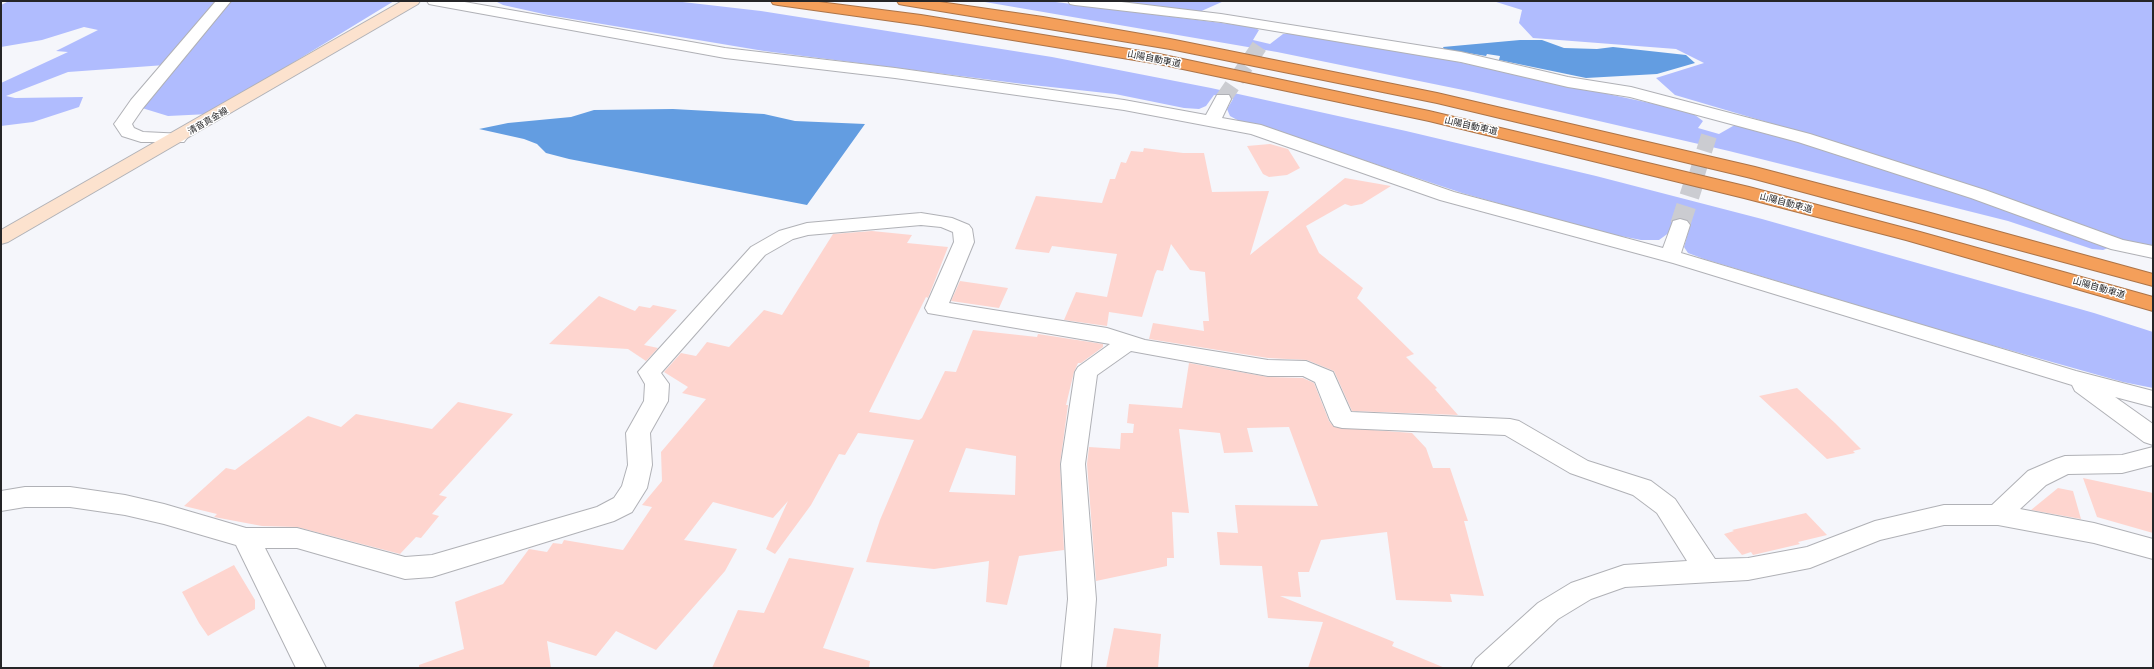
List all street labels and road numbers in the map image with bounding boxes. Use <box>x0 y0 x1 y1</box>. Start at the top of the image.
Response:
street label: 山陽自動車道 <box>1126 49 1182 69</box>
street label: 清音真金線 <box>186 105 230 137</box>
street label: 山陽自動車道 <box>1443 115 1499 137</box>
street label: 山陽自動車道 <box>1759 191 1813 215</box>
street label: 山陽自動車道 <box>2072 275 2126 301</box>

